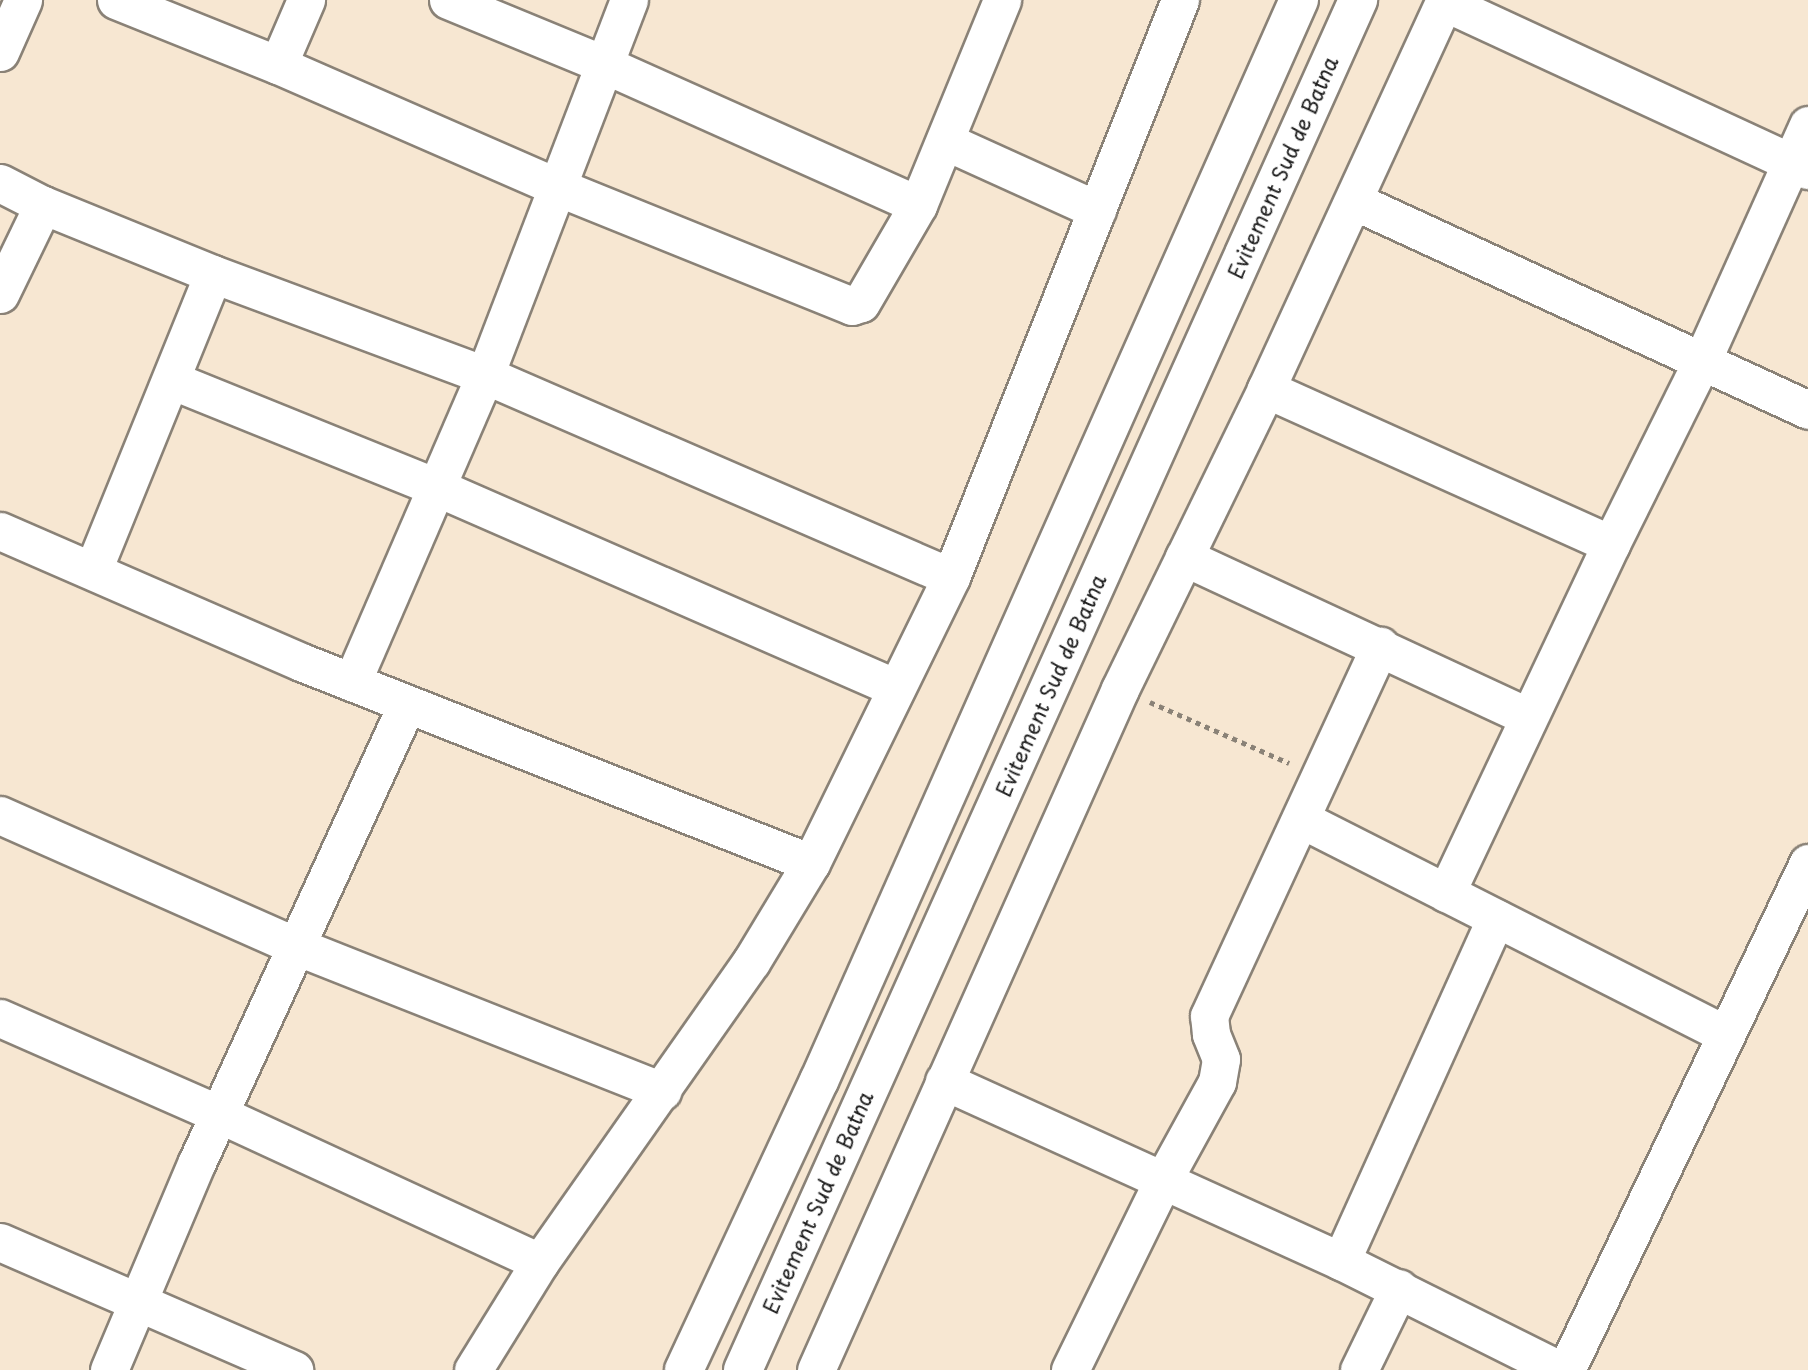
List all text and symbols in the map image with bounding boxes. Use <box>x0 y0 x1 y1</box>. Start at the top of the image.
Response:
street label: Evitement Sud de Batna <box>1221 51 1343 283</box>
street label: Evitement Sud de Batna <box>989 569 1111 801</box>
street label: Evitement Sud de Batna <box>756 1086 878 1318</box>

